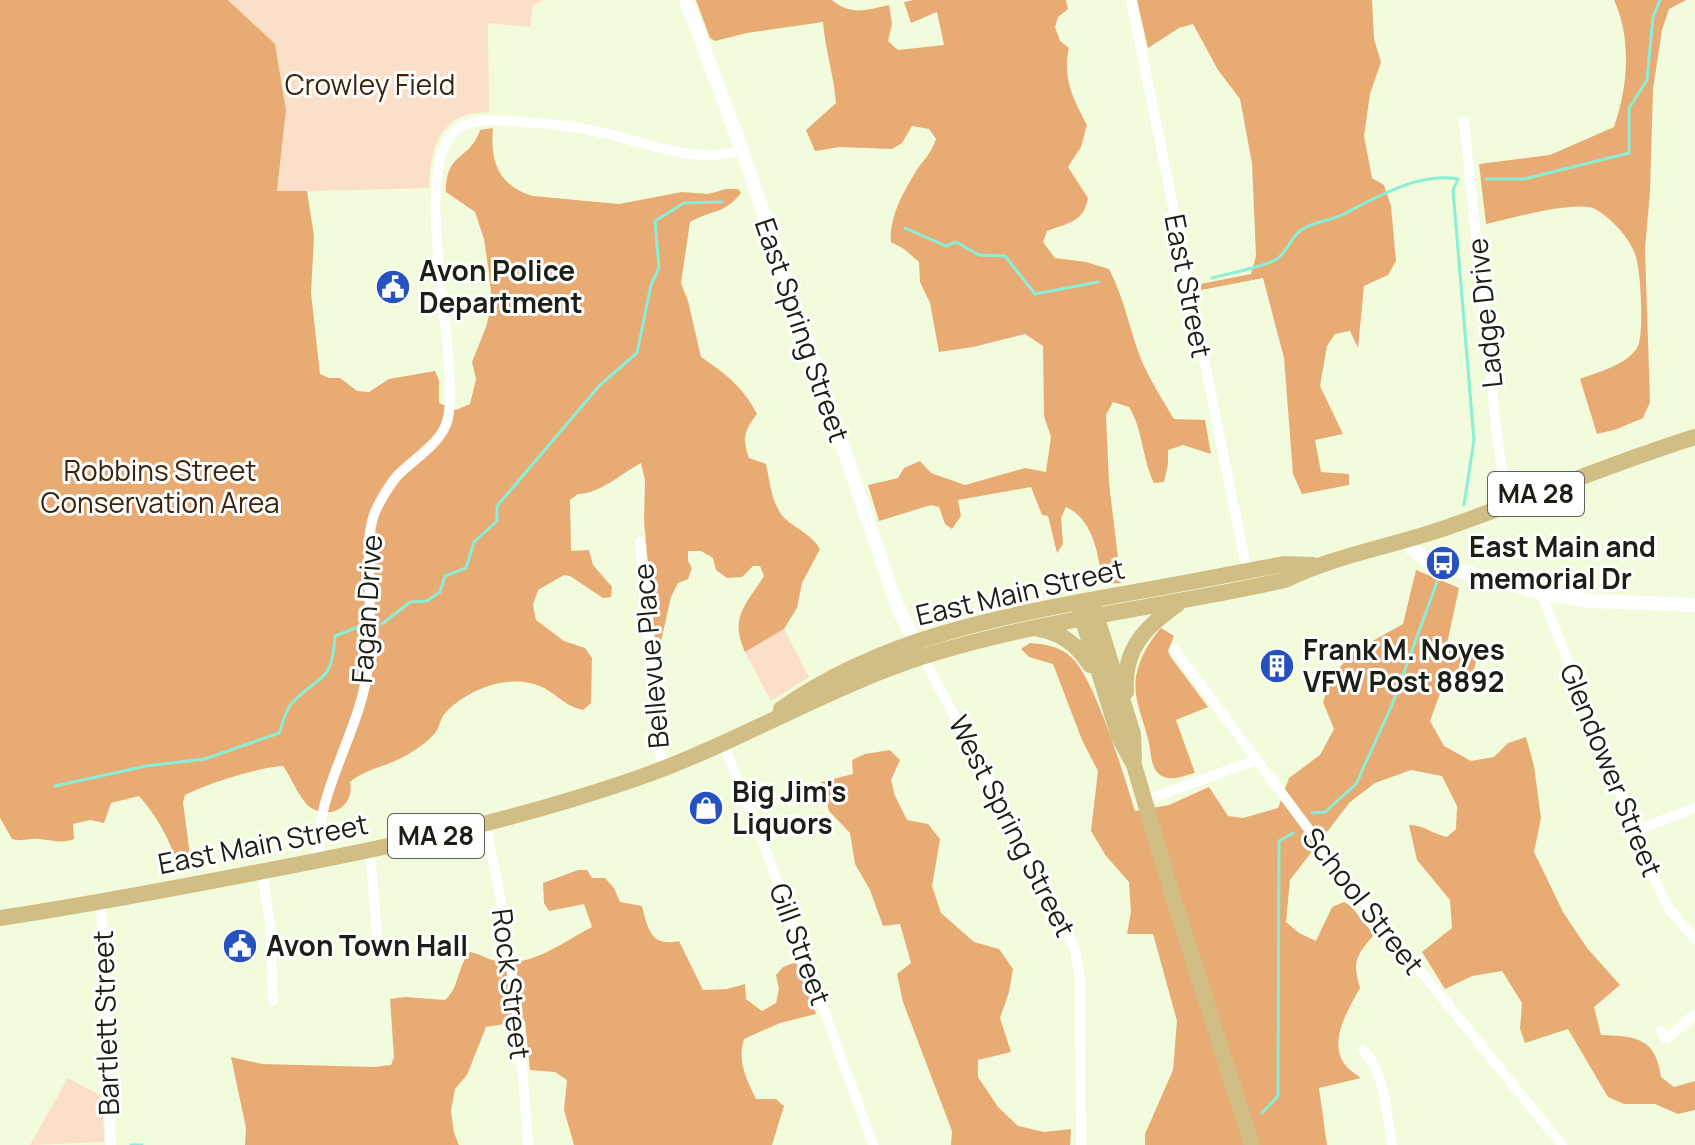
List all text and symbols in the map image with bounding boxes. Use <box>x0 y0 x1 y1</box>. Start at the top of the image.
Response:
park label: Crowley Field <box>285 65 455 103</box>
street label: East Street <box>1156 211 1221 361</box>
street label: East Spring Street <box>747 213 859 447</box>
street label: Ladge Drive <box>1457 236 1511 390</box>
place label: Avon Police Department <box>419 251 583 321</box>
public building icon: Avon Police Department <box>374 268 412 306</box>
park label: Robbins Street Conservation Area <box>40 451 280 521</box>
road number: MA 28 <box>1488 472 1584 516</box>
place label: East Main and memorial Dr <box>1469 527 1656 597</box>
street label: Fagan Drive <box>342 533 390 685</box>
bus stop icon: East Main and memorial Dr <box>1424 544 1462 582</box>
street label: East Main Street <box>912 549 1128 634</box>
street label: Bellevue Place <box>623 562 677 750</box>
place label: Frank M. Noyes VFW Post 8892 <box>1303 630 1505 700</box>
building icon: Frank M. Noyes VFW Post 8892 <box>1258 647 1296 685</box>
street label: Glendower Street <box>1552 657 1672 882</box>
street label: West Spring Street <box>941 708 1085 943</box>
place label: Big Jim's Liquors <box>732 772 847 842</box>
shop icon: Big Jim's Liquors <box>687 789 725 827</box>
street label: East Main Street <box>155 804 371 882</box>
road number: MA 28 <box>388 814 484 858</box>
street label: School Street <box>1294 819 1433 982</box>
street label: Gill Street <box>761 877 841 1010</box>
street label: Rock Street <box>484 906 540 1061</box>
place label: Avon Town Hall <box>266 926 468 964</box>
public building icon: Avon Town Hall <box>221 927 259 965</box>
street label: Bartlett Street <box>83 930 127 1116</box>

